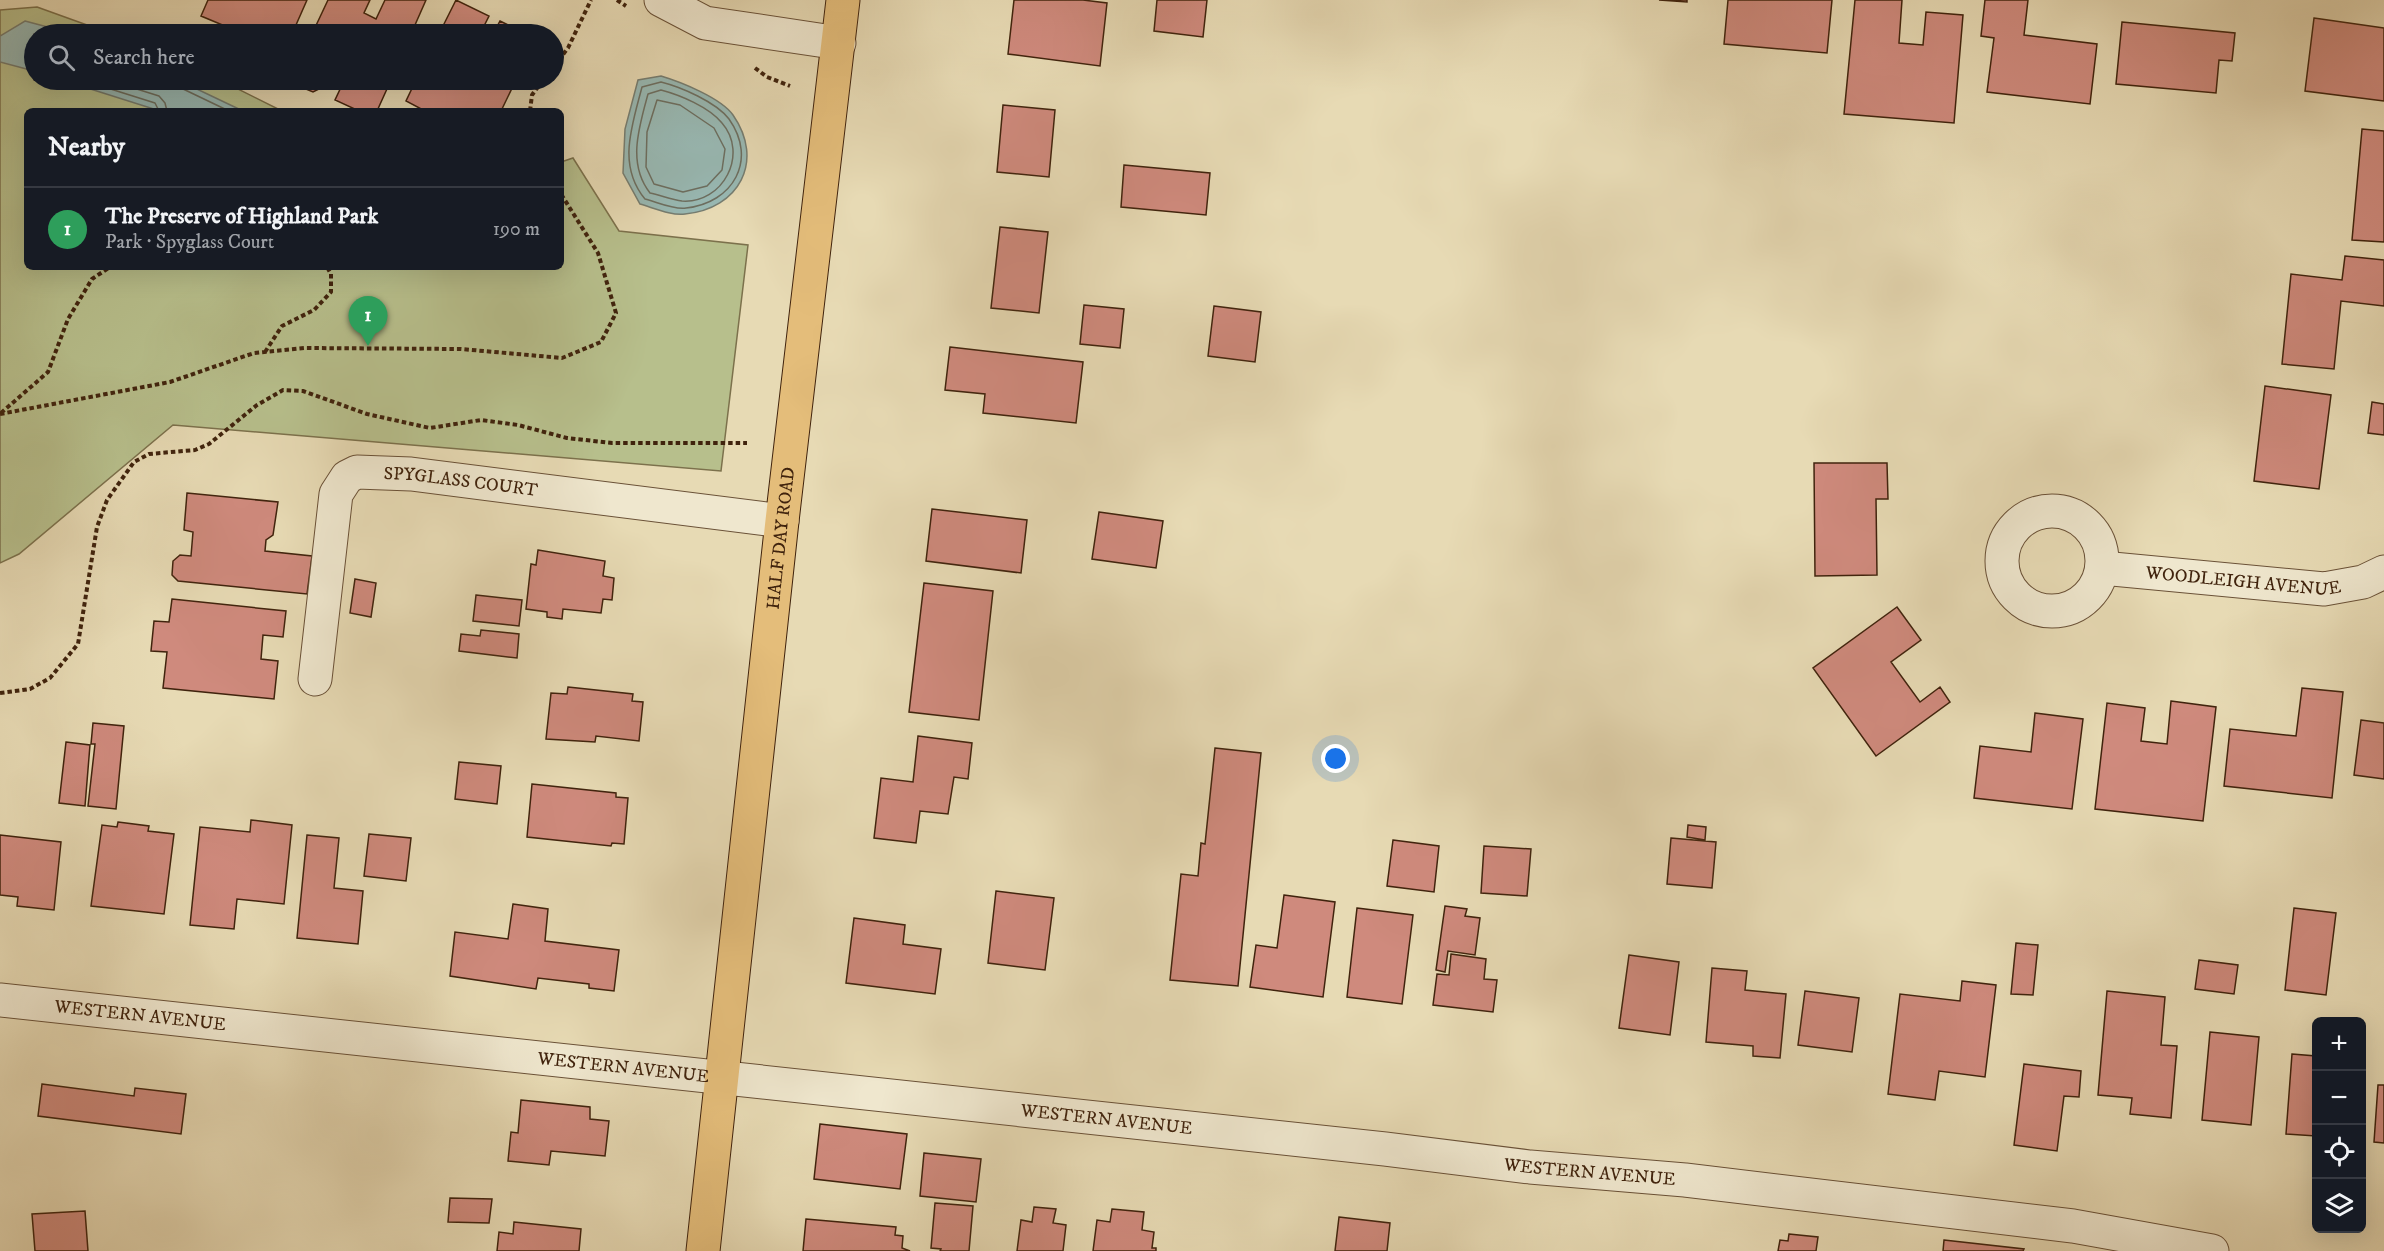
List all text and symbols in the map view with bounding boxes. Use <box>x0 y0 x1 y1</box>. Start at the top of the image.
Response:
search box <box>24 24 564 90</box>
icon: search <box>45 41 78 74</box>
text: Search here <box>93 44 195 71</box>
text: Nearby <box>48 131 125 164</box>
text: The Preserve of Highland Park <box>105 203 378 230</box>
text: 1 <box>64 217 71 242</box>
text: 190 m <box>493 217 540 242</box>
text: Park · Spyglass Court <box>105 230 274 255</box>
pin: 1 <box>348 296 388 346</box>
street label: SPYGLASS COURT <box>383 463 540 502</box>
street label: HALF DAY ROAD <box>762 466 800 611</box>
street label: WOODLEIGH AVENUE <box>2144 562 2343 601</box>
your location <box>1321 744 1350 773</box>
street label: WESTERN AVENUE <box>52 996 227 1036</box>
map controls <box>2312 1017 2366 1233</box>
button: + <box>2312 1017 2366 1071</box>
street label: WESTERN AVENUE <box>535 1048 710 1088</box>
button: − <box>2312 1071 2366 1125</box>
street label: WESTERN AVENUE <box>1019 1100 1194 1140</box>
button: locate <box>2312 1125 2366 1179</box>
street label: WESTERN AVENUE <box>1501 1154 1677 1191</box>
button: layers <box>2312 1179 2366 1233</box>

